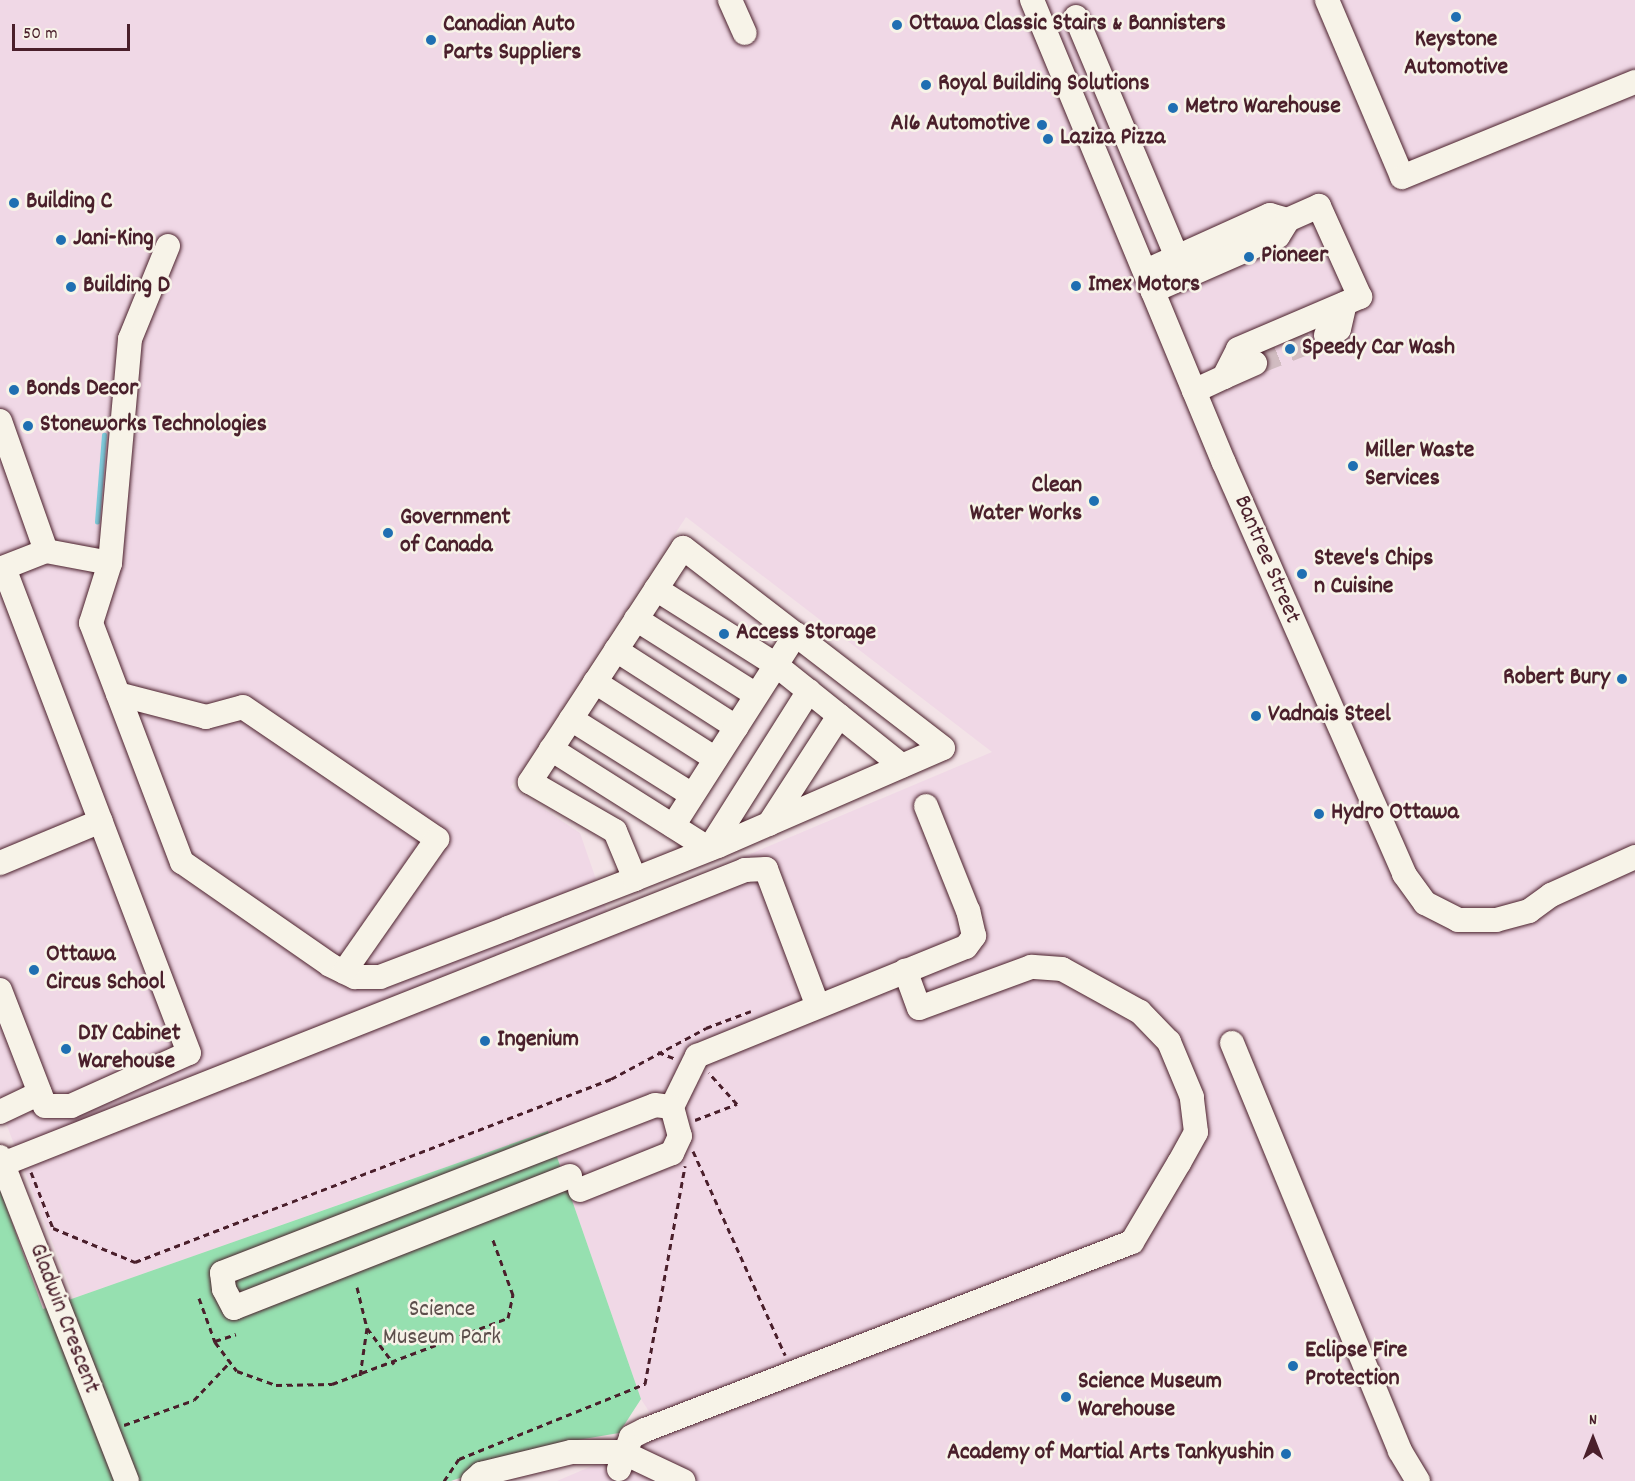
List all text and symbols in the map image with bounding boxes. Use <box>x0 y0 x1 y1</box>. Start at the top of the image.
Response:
marker: Keystone Automotive <box>1449 10 1463 24</box>
place label: Ottawa Classic Stairs & Bannisters <box>909 11 1226 39</box>
scale bar <box>15 12 134 50</box>
place label: Canadian Auto Parts Suppliers <box>443 12 581 68</box>
marker: Ottawa Classic Stairs & Bannisters <box>890 18 904 32</box>
text: 50 m <box>23 22 58 47</box>
place label: Keystone Automotive <box>1404 27 1508 83</box>
marker: Canadian Auto Parts Suppliers <box>424 33 438 47</box>
place label: Royal Building Solutions <box>938 71 1150 99</box>
marker: Royal Building Solutions <box>919 78 933 92</box>
place label: Metro Warehouse <box>1185 94 1341 122</box>
marker: Metro Warehouse <box>1166 101 1180 115</box>
place label: A16 Automotive <box>890 111 1030 139</box>
marker: A16 Automotive <box>1035 118 1049 132</box>
place label: Laziza Pizza <box>1060 125 1165 153</box>
marker: Laziza Pizza <box>1041 132 1055 146</box>
place label: Building C <box>26 189 112 217</box>
marker: Building C <box>7 196 21 210</box>
place label: Jani-King <box>73 226 154 254</box>
marker: Jani-King <box>54 233 68 247</box>
place label: Pioneer <box>1261 243 1328 271</box>
marker: Pioneer <box>1242 250 1256 264</box>
place label: Imex Motors <box>1088 272 1200 300</box>
place label: Building D <box>83 273 170 301</box>
marker: Imex Motors <box>1069 279 1083 293</box>
marker: Building D <box>64 280 78 294</box>
place label: Speedy Car Wash <box>1302 335 1455 363</box>
marker: Speedy Car Wash <box>1283 342 1297 356</box>
place label: Bonds Decor <box>26 376 138 404</box>
marker: Bonds Decor <box>7 383 21 397</box>
place label: Stoneworks Technologies <box>40 412 267 440</box>
marker: Stoneworks Technologies <box>21 419 35 433</box>
place label: Miller Waste Services <box>1365 438 1474 494</box>
marker: Miller Waste Services <box>1346 459 1360 473</box>
place label: Clean Water Works <box>970 473 1082 529</box>
street label: Bantree Street <box>1226 492 1306 628</box>
marker: Clean Water Works <box>1087 494 1101 508</box>
place label: Government of Canada <box>400 505 510 561</box>
marker: Government of Canada <box>381 526 395 540</box>
place label: Steve's Chips n Cuisine <box>1314 546 1433 602</box>
marker: Steve's Chips n Cuisine <box>1295 567 1309 581</box>
place label: Access Storage <box>736 620 876 648</box>
marker: Access Storage <box>717 627 731 641</box>
place label: Robert Bury <box>1503 665 1610 693</box>
marker: Robert Bury <box>1615 672 1629 686</box>
place label: Vadnais Steel <box>1268 702 1391 730</box>
marker: Vadnais Steel <box>1249 709 1263 723</box>
place label: Hydro Ottawa <box>1331 800 1459 828</box>
marker: Hydro Ottawa <box>1312 807 1326 821</box>
place label: Ottawa Circus School <box>46 942 165 998</box>
marker: Ottawa Circus School <box>27 963 41 977</box>
place label: DIY Cabinet Warehouse <box>78 1021 181 1077</box>
place label: Ingenium <box>497 1027 579 1055</box>
marker: Ingenium <box>478 1034 492 1048</box>
marker: DIY Cabinet Warehouse <box>59 1042 73 1056</box>
street label: Gladwin Crescent <box>21 1240 105 1398</box>
park label: Science Museum Park <box>383 1297 501 1353</box>
place label: Eclipse Fire Protection <box>1305 1338 1407 1394</box>
marker: Eclipse Fire Protection <box>1286 1359 1300 1373</box>
place label: Science Museum Warehouse <box>1078 1369 1222 1425</box>
marker: Science Museum Warehouse <box>1059 1390 1073 1404</box>
north arrow <box>1563 1409 1623 1469</box>
text: N <box>1589 1409 1597 1432</box>
place label: Academy of Martial Arts Tankyushin <box>947 1440 1274 1468</box>
marker: Academy of Martial Arts Tankyushin <box>1279 1447 1293 1461</box>

